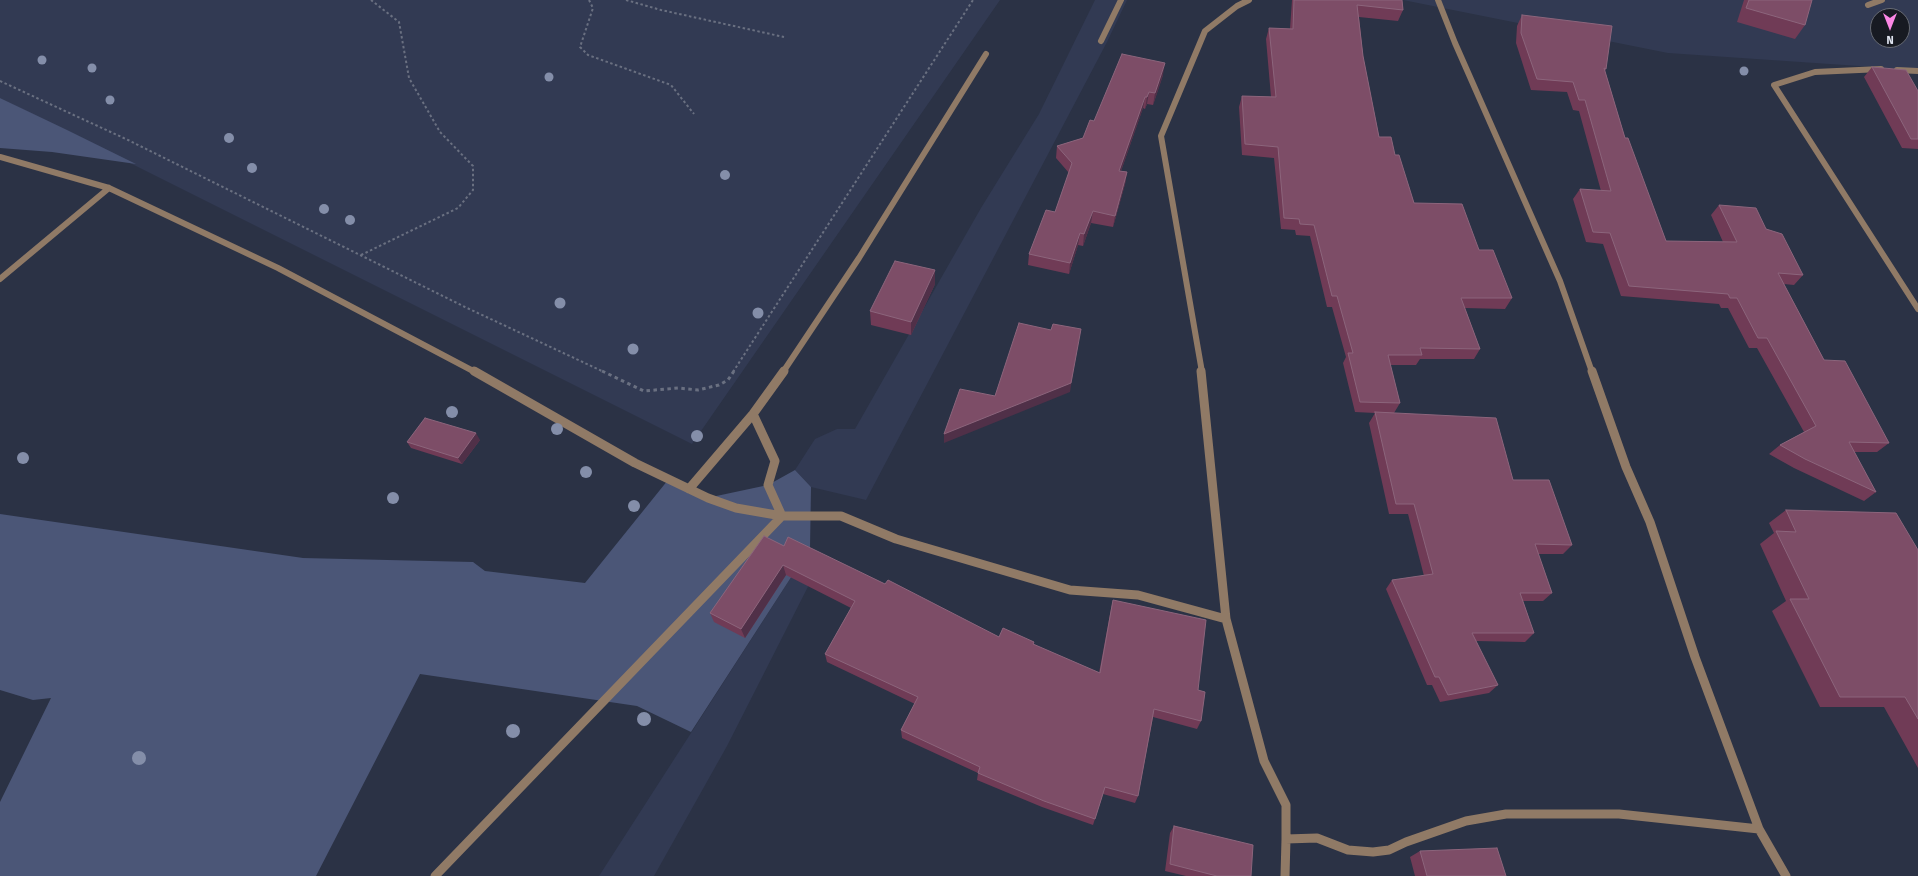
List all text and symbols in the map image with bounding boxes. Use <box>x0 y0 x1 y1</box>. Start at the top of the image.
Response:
north arrow <box>1870 8 1910 48</box>
text: N <box>1886 33 1894 46</box>

